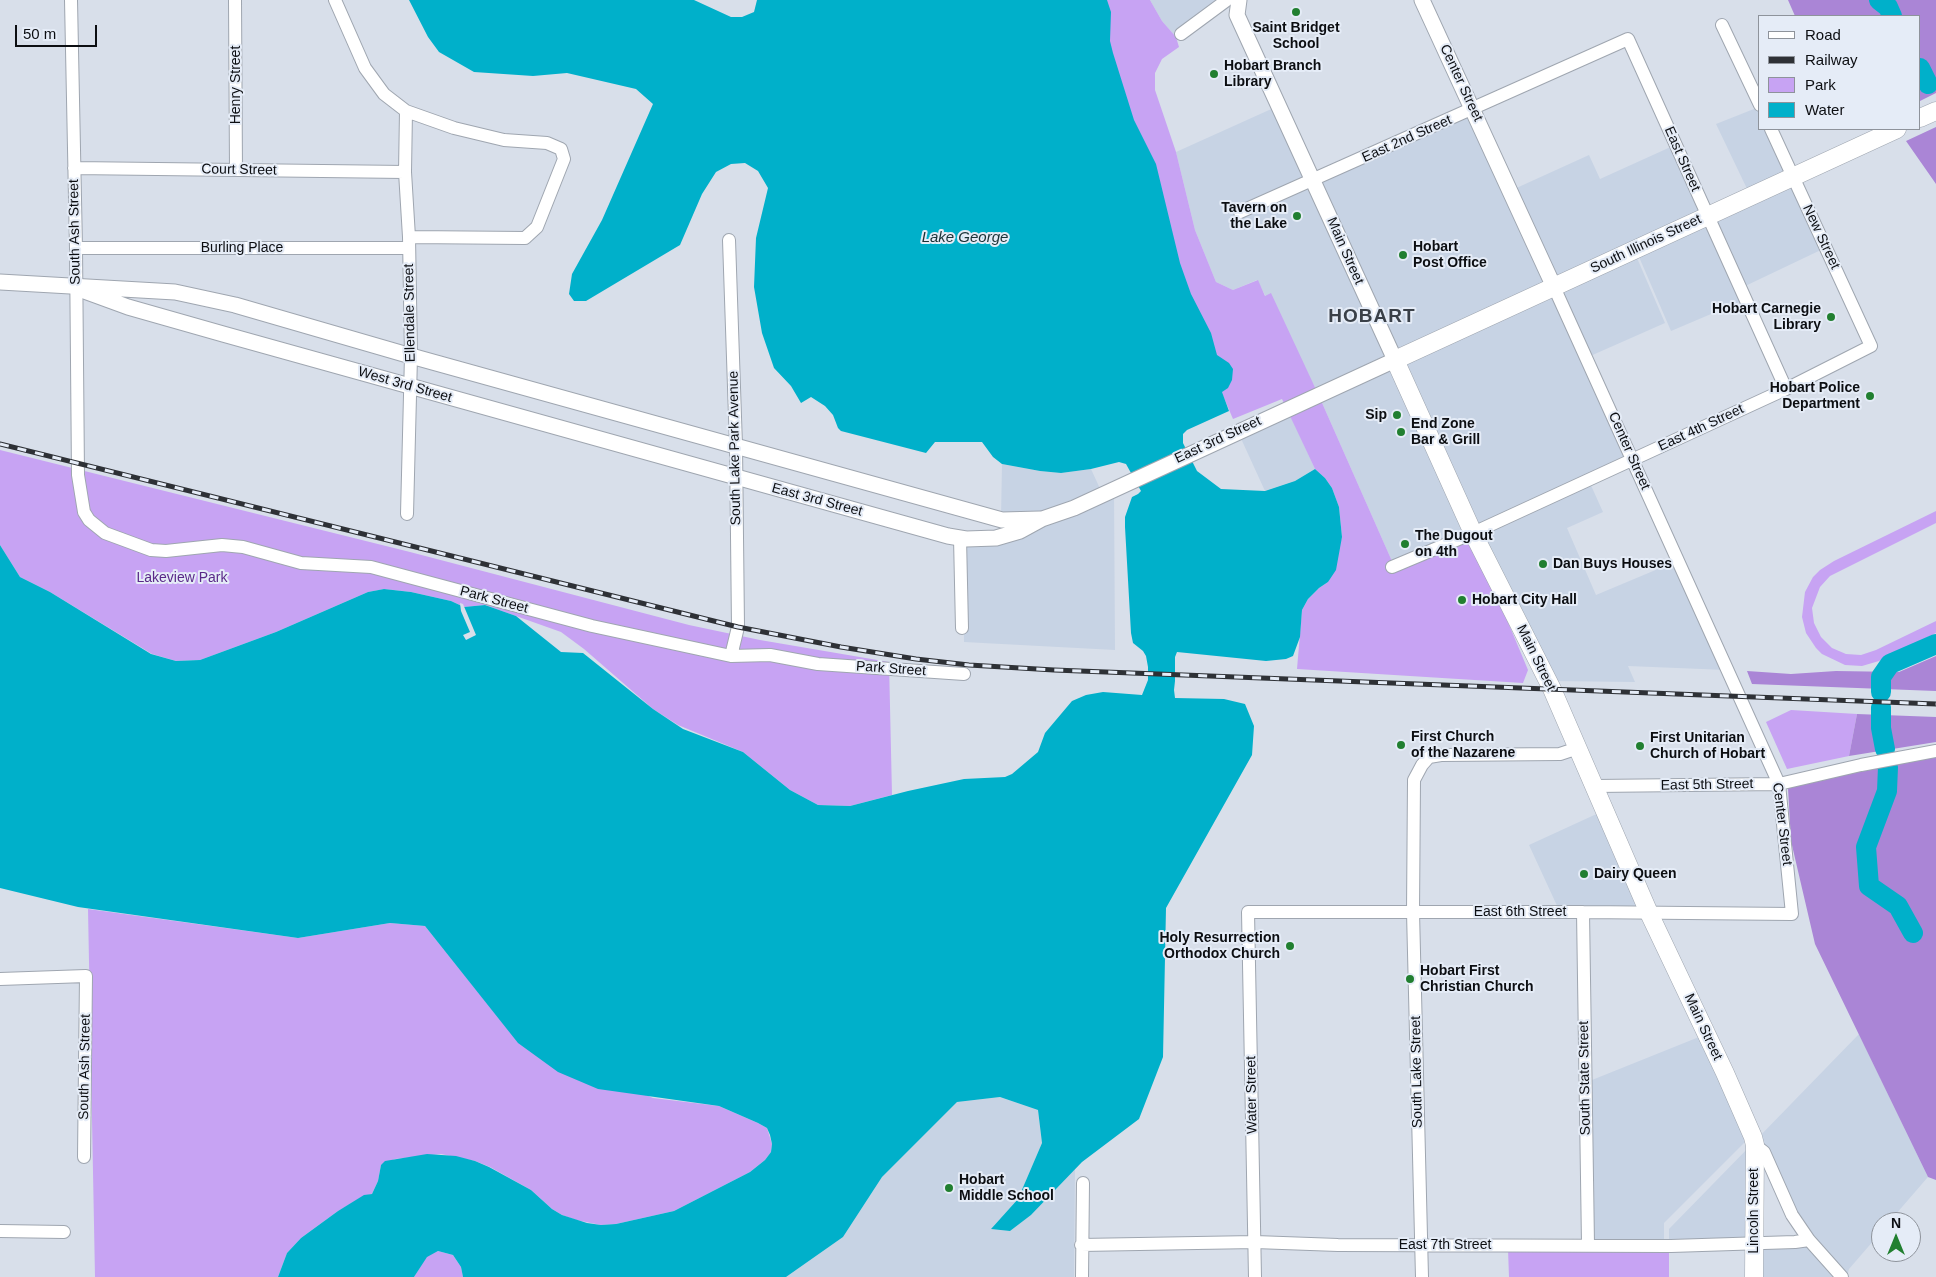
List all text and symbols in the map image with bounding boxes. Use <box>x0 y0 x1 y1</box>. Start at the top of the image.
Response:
marker: Saint Bridget School <box>1290 6 1302 18</box>
scale bar <box>18 15 100 47</box>
legend <box>1758 15 1921 130</box>
place label: Saint Bridget School <box>1252 20 1340 52</box>
text: 50 m <box>23 25 56 42</box>
text: Road <box>1805 26 1841 43</box>
street label: Center Street <box>1436 42 1486 124</box>
street label: Henry Street <box>228 46 244 124</box>
text: Railway <box>1805 51 1858 68</box>
place label: Hobart Branch Library <box>1224 58 1321 90</box>
marker: Hobart Branch Library <box>1208 68 1220 80</box>
text: Park <box>1805 76 1836 93</box>
text: Water <box>1805 101 1844 118</box>
street label: East 2nd Street <box>1360 112 1454 166</box>
street label: East Street <box>1660 124 1704 194</box>
street label: Court Street <box>201 161 277 179</box>
street label: South Ash Street <box>66 179 84 285</box>
place label: Tavern on the Lake <box>1221 200 1287 232</box>
street label: New Street <box>1799 202 1843 272</box>
marker: Tavern on the Lake <box>1291 210 1303 222</box>
street label: South Illinois Street <box>1588 211 1704 277</box>
street label: Main Street <box>1323 215 1367 287</box>
water label: Lake George <box>922 229 1008 247</box>
place label: Hobart Post Office <box>1413 239 1487 272</box>
street label: Burling Place <box>201 240 283 256</box>
marker: Hobart Post Office <box>1397 249 1409 261</box>
street label: Ellendale Street <box>401 263 419 363</box>
place label: Hobart Carnegie Library <box>1712 301 1821 334</box>
district label: HOBART <box>1328 306 1416 328</box>
marker: Hobart Carnegie Library <box>1825 311 1837 323</box>
street label: West 3rd Street <box>356 364 454 406</box>
street label: South Lake Park Avenue <box>725 371 745 525</box>
place label: Hobart Police Department <box>1770 380 1860 412</box>
marker: Hobart Police Department <box>1864 390 1876 402</box>
street label: East 4th Street <box>1655 401 1747 455</box>
place label: Sip <box>1365 407 1387 423</box>
marker: Sip <box>1391 409 1403 421</box>
street label: Center Street <box>1604 410 1654 492</box>
street label: East 3rd Street <box>1172 413 1264 467</box>
place label: End Zone Bar & Grill <box>1411 416 1480 448</box>
marker: End Zone Bar & Grill <box>1395 426 1407 438</box>
street label: East 3rd Street <box>770 480 864 520</box>
place label: The Dugout on 4th <box>1415 528 1493 560</box>
marker: The Dugout on 4th <box>1399 538 1411 550</box>
place label: Dan Buys Houses <box>1553 556 1672 572</box>
marker: Dan Buys Houses <box>1537 558 1549 570</box>
park label: Lakeview Park <box>136 570 228 586</box>
street label: Park Street <box>458 583 530 617</box>
place label: Hobart City Hall <box>1472 592 1577 608</box>
marker: Hobart City Hall <box>1456 594 1468 606</box>
street label: Main Street <box>1513 622 1559 694</box>
street label: Park Street <box>855 658 927 680</box>
place label: First Church of the Nazarene <box>1411 729 1515 762</box>
place label: First Unitarian Church of Hobart <box>1650 730 1765 762</box>
marker: First Church of the Nazarene <box>1395 739 1407 751</box>
marker: First Unitarian Church of Hobart <box>1634 740 1646 752</box>
street label: East 5th Street <box>1661 776 1753 794</box>
street label: Center Street <box>1769 782 1795 866</box>
place label: Dairy Queen <box>1594 866 1676 882</box>
marker: Dairy Queen <box>1578 868 1590 880</box>
street label: East 6th Street <box>1474 904 1566 920</box>
place label: Holy Resurrection Orthodox Church <box>1159 930 1280 962</box>
marker: Holy Resurrection Orthodox Church <box>1284 940 1296 952</box>
place label: Hobart First Christian Church <box>1420 963 1534 996</box>
marker: Hobart First Christian Church <box>1404 973 1416 985</box>
street label: Main Street <box>1680 991 1726 1063</box>
street label: South Ash Street <box>76 1014 94 1120</box>
street label: South Lake Street <box>1408 1016 1426 1128</box>
street label: South State Street <box>1576 1021 1594 1135</box>
street label: Water Street <box>1243 1056 1261 1134</box>
street label: Lincoln Street <box>1746 1168 1762 1254</box>
place label: Hobart Middle School <box>959 1172 1054 1204</box>
marker: Hobart Middle School <box>943 1182 955 1194</box>
north arrow <box>1871 1212 1921 1262</box>
text: N <box>1891 1215 1901 1231</box>
street label: East 7th Street <box>1399 1237 1491 1253</box>

